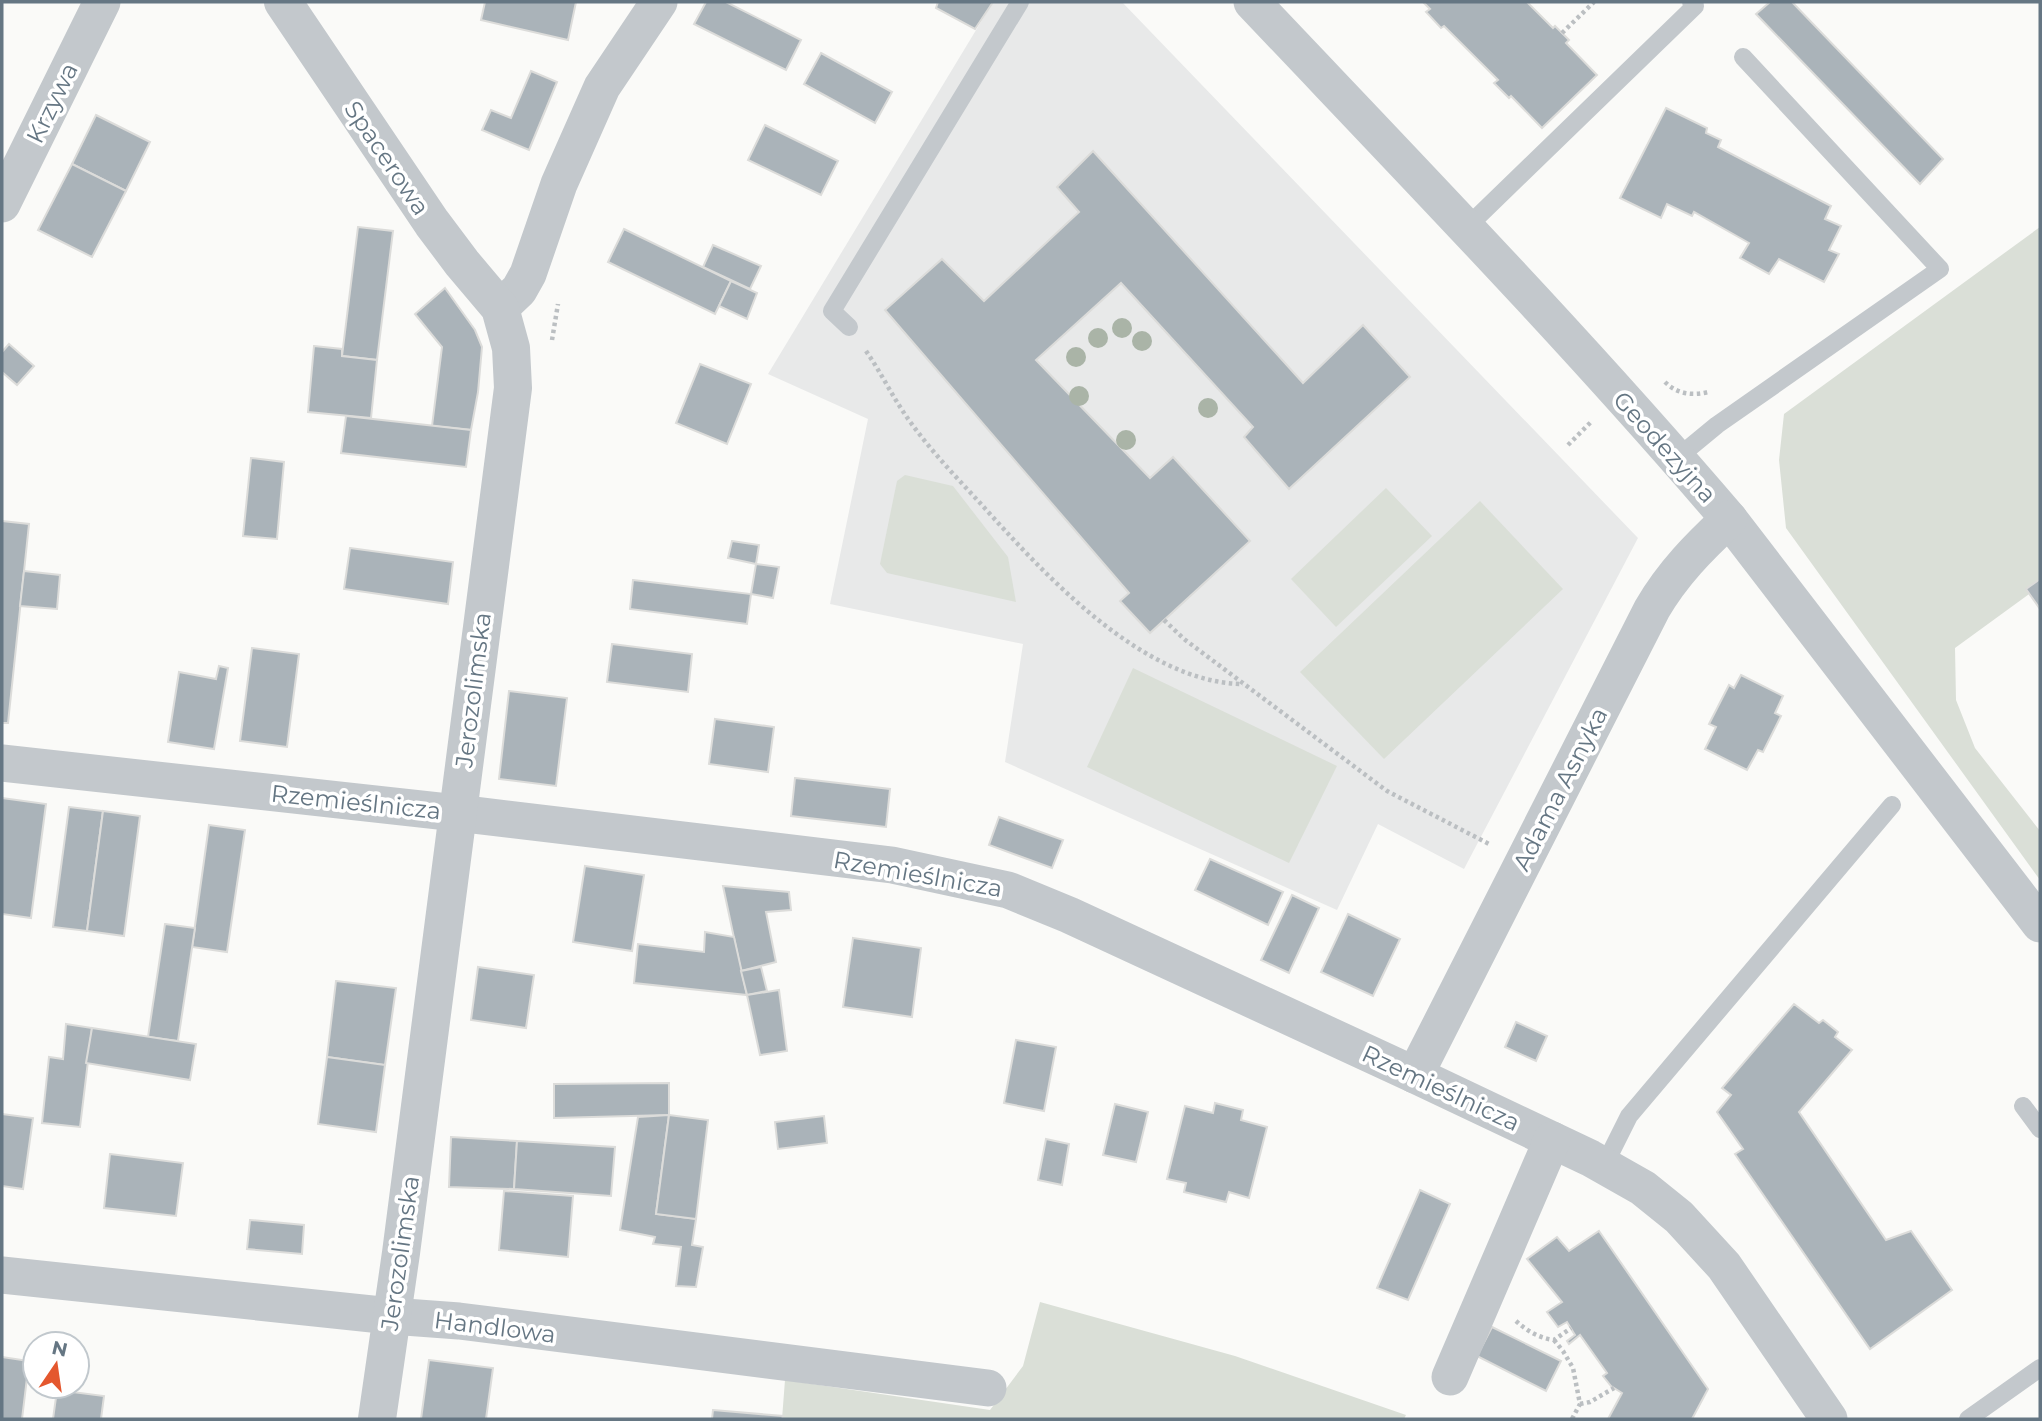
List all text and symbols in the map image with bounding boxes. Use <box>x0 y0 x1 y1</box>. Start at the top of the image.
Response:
street label: Krzywa <box>20 58 84 148</box>
street label: Spacerowa <box>338 95 436 221</box>
street label: Geodezyjna <box>1607 385 1723 509</box>
street label: Jerozolimska <box>449 611 497 770</box>
street label: Adama Asnyka <box>1506 703 1614 875</box>
street label: Rzemieślnicza <box>269 779 443 825</box>
street label: Rzemieślnicza <box>831 845 1005 903</box>
street label: Rzemieślnicza <box>1357 1039 1525 1137</box>
street label: Jerozolimska <box>375 1174 425 1333</box>
street label: Handlowa <box>433 1305 557 1349</box>
north arrow <box>21 1330 91 1400</box>
text: N <box>50 1336 70 1362</box>

